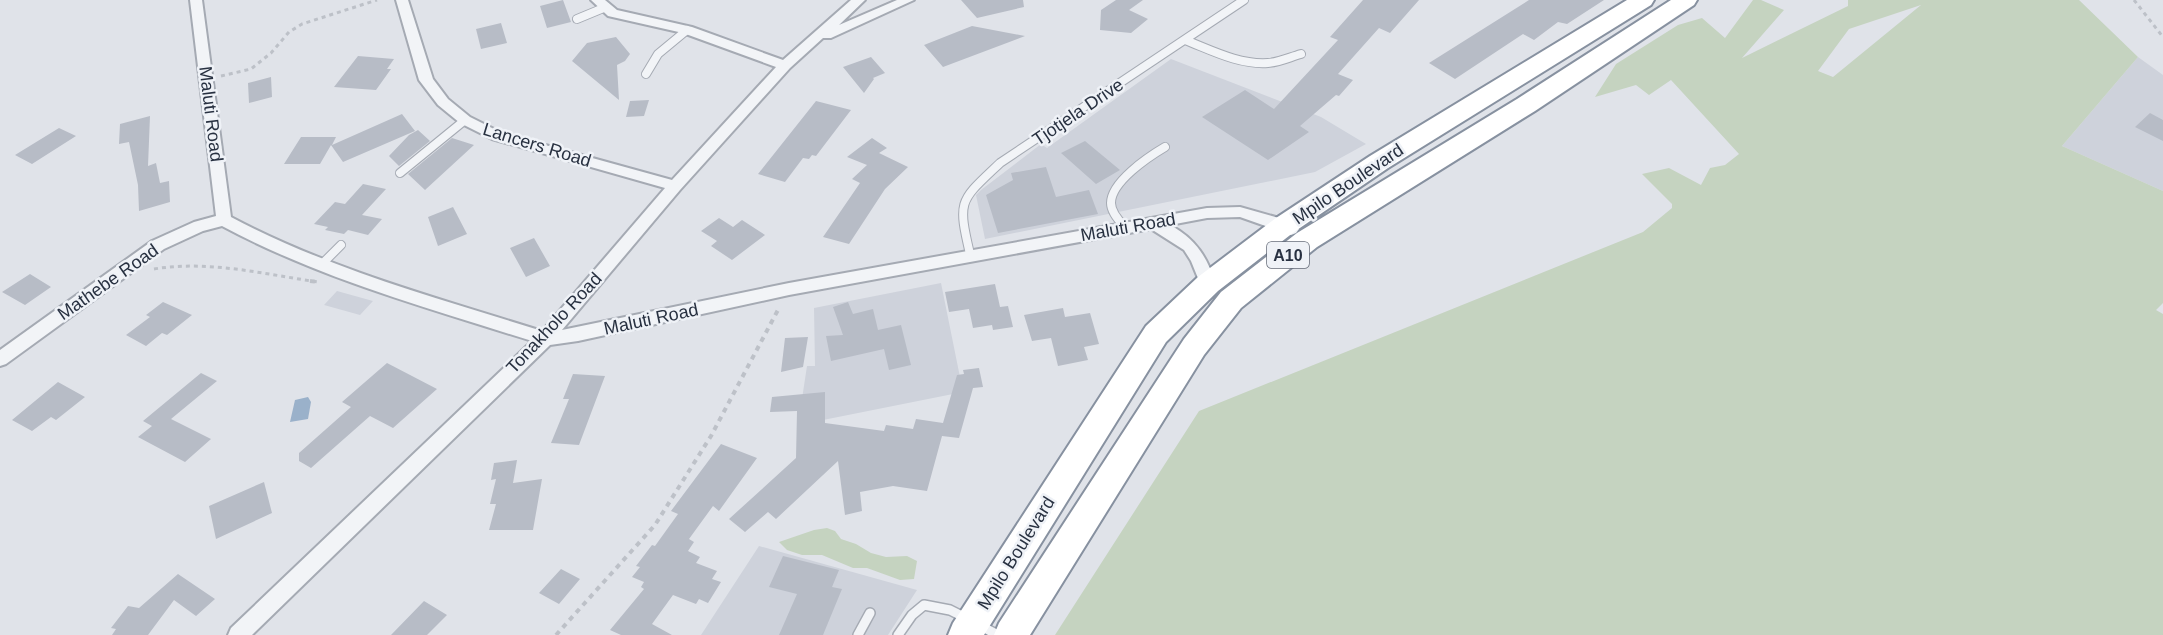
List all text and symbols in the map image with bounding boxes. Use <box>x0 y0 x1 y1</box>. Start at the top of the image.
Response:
street label: Maluti Road <box>195 65 227 163</box>
street label: Tjotjela Drive <box>1029 74 1127 150</box>
street label: Lancers Road <box>480 119 594 171</box>
street label: Mpilo Boulevard <box>1289 140 1407 228</box>
street label: Maluti Road <box>1079 209 1177 245</box>
street label: Mathebe Road <box>54 240 162 324</box>
road number: A10 <box>1267 242 1309 268</box>
street label: Tonakholo Road <box>502 269 606 377</box>
street label: Maluti Road <box>602 299 700 339</box>
street label: Mpilo Boulevard <box>973 493 1059 613</box>

